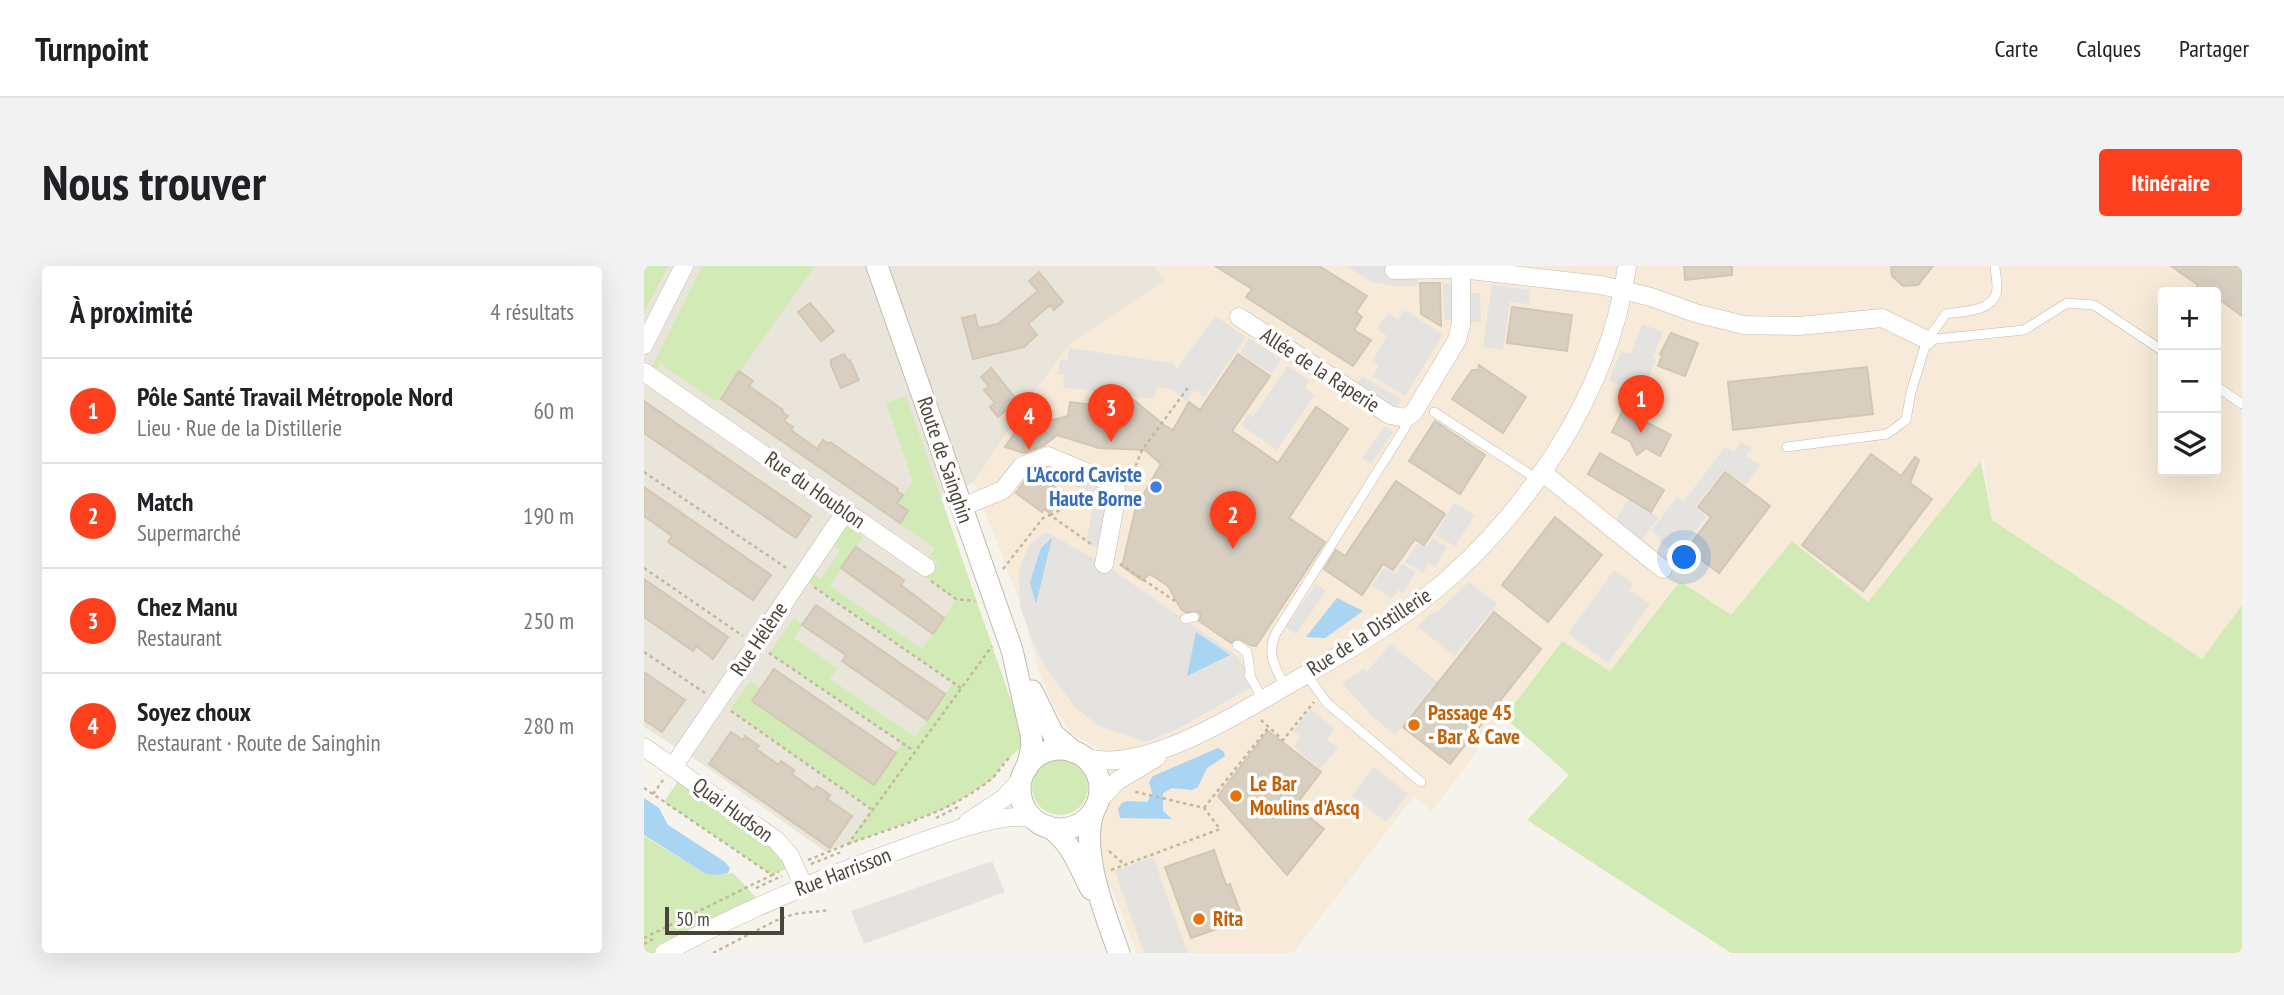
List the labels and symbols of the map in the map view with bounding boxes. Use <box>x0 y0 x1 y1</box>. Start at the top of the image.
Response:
street label: Allée de la Raperie <box>1256 321 1385 418</box>
pin: 1 <box>1618 375 1664 433</box>
pin: 3 <box>1088 384 1134 442</box>
pin: 4 <box>1006 392 1052 450</box>
street label: Route de Sainghin <box>911 393 980 526</box>
street label: Rue du Houblon <box>760 445 871 534</box>
place label: L'Accord Caviste Haute Borne <box>1026 461 1142 512</box>
marker: L'Accord Caviste Haute Borne <box>1148 479 1164 495</box>
pin: 2 <box>1210 491 1256 549</box>
your location <box>1667 540 1701 574</box>
street label: Rue de la Distillerie <box>1302 581 1436 682</box>
street label: Rue Hélène <box>724 596 793 681</box>
place label: Passage 45 - Bar & Cave <box>1428 699 1520 750</box>
marker: Passage 45 - Bar & Cave <box>1406 717 1422 733</box>
place label: Le Bar Moulins d'Ascq <box>1250 770 1359 821</box>
street label: Quai Hudson <box>688 771 779 848</box>
marker: Le Bar Moulins d'Ascq <box>1228 788 1244 804</box>
street label: Rue Harrisson <box>791 841 895 902</box>
scale bar <box>665 904 784 936</box>
place label: Rita <box>1213 905 1243 932</box>
marker: Rita <box>1191 911 1207 927</box>

